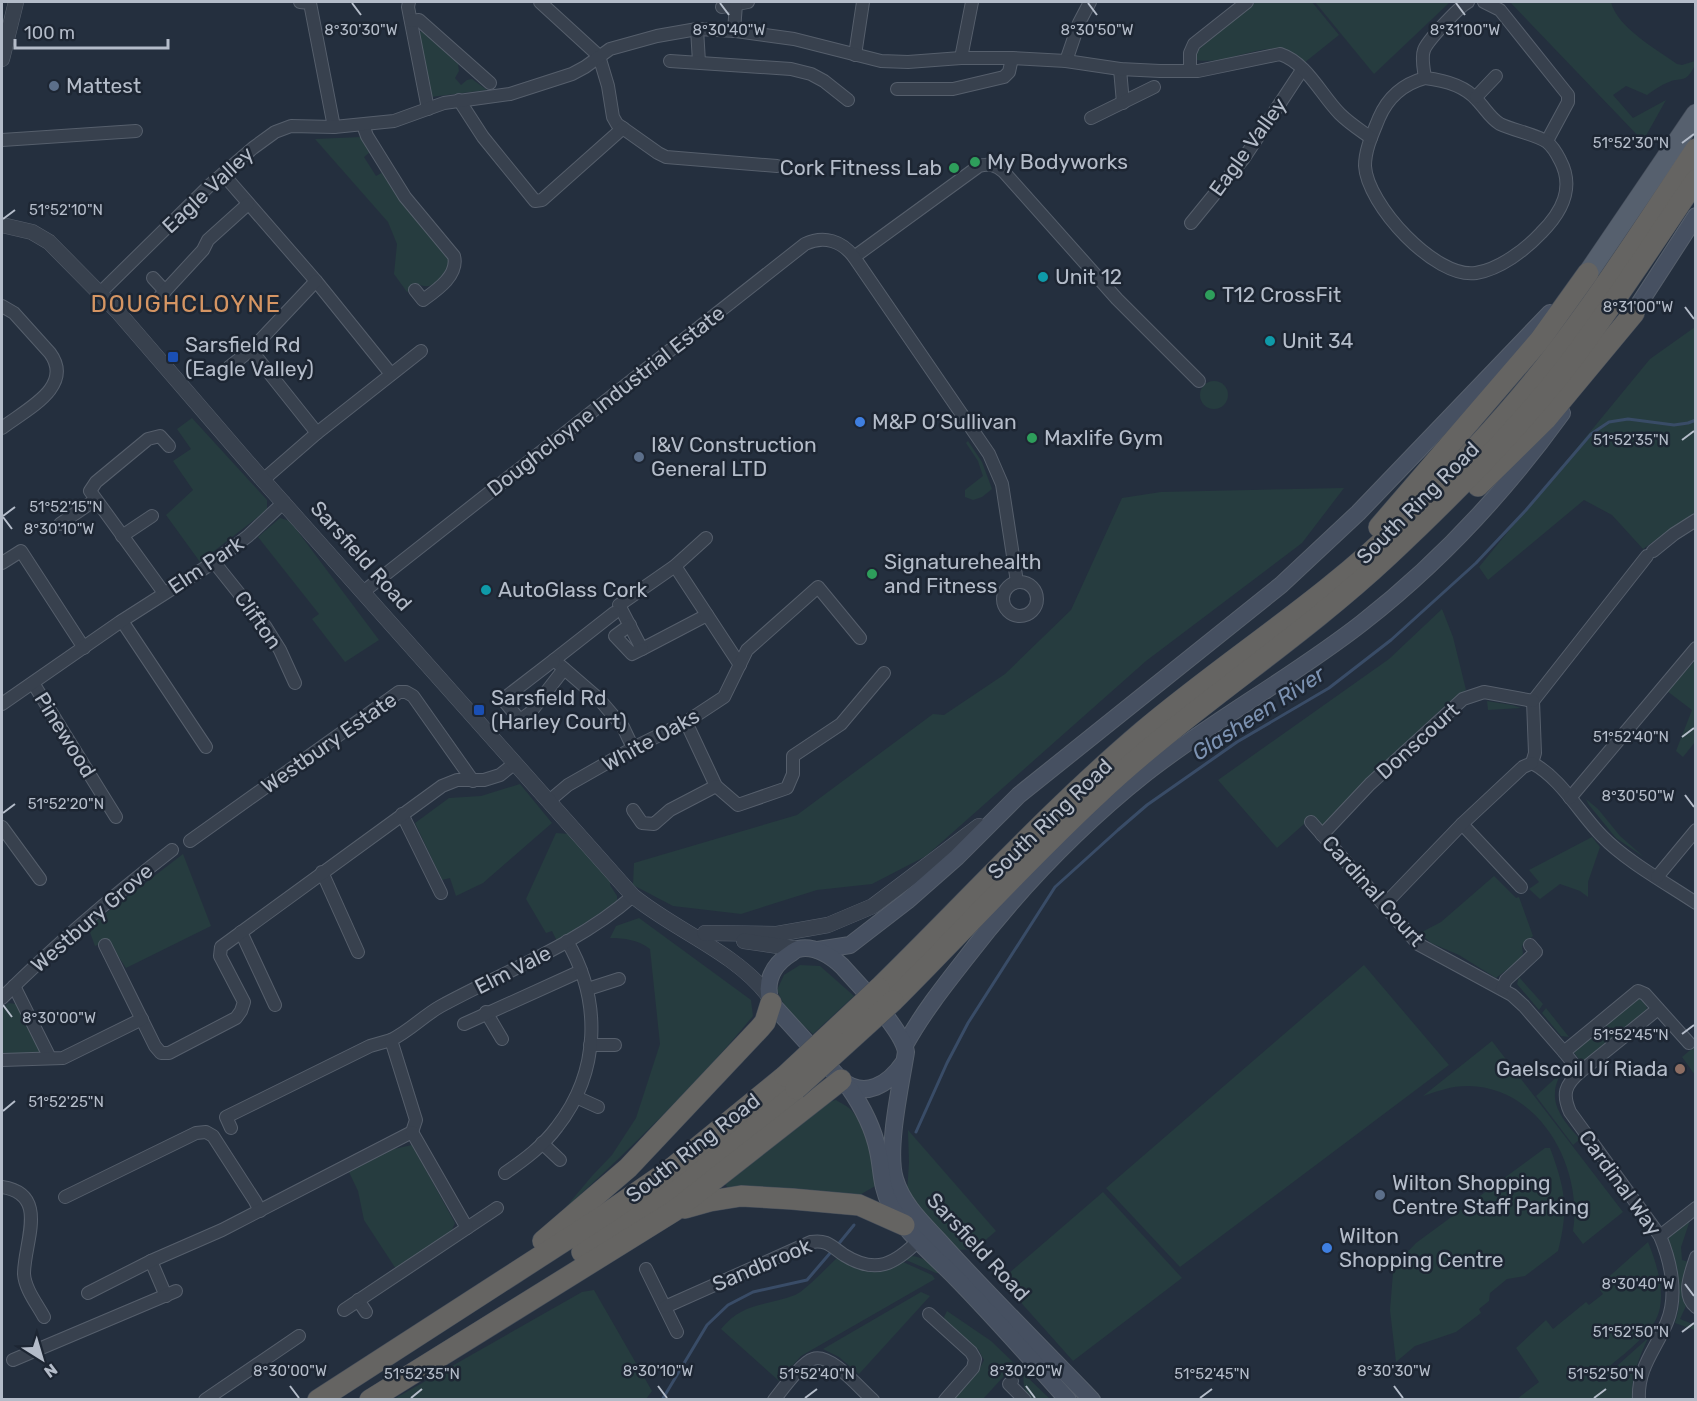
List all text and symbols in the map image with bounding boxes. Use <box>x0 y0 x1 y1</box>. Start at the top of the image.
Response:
scale bar <box>15 12 168 50</box>
text: 8°30'30"W <box>324 21 398 39</box>
text: 8°30'40"W <box>693 21 765 39</box>
text: 8°30'50"W <box>1060 21 1134 39</box>
text: 8°31'00"W <box>1430 21 1500 39</box>
text: 100 m <box>24 22 75 44</box>
place label: Mattest <box>66 73 141 98</box>
marker: Mattest <box>47 79 61 93</box>
street label: Eagle Valley <box>1204 92 1292 201</box>
text: 51°52'30"N <box>1593 134 1669 152</box>
street label: Eagle Valley <box>157 141 259 238</box>
place label: My Bodyworks <box>987 149 1128 174</box>
place label: Cork Fitness Lab <box>780 155 942 180</box>
marker: My Bodyworks <box>968 155 982 169</box>
marker: Cork Fitness Lab <box>947 161 961 175</box>
text: 51°52'10"N <box>29 201 103 219</box>
place label: Unit 12 <box>1055 264 1122 289</box>
marker: Unit 12 <box>1036 270 1050 284</box>
place label: T12 CrossFit <box>1222 282 1341 307</box>
marker: T12 CrossFit <box>1203 288 1217 302</box>
district label: DOUGHCLOYNE <box>90 290 282 318</box>
text: 8°31'00"W <box>1603 298 1673 316</box>
street label: Doughcloyne Industrial Estate <box>482 300 729 501</box>
place label: Unit 34 <box>1282 328 1354 353</box>
place label: Sarsfield Rd (Eagle Valley) <box>185 332 314 381</box>
marker: Unit 34 <box>1263 334 1277 348</box>
marker: Sarsfield Rd (Eagle Valley) <box>166 350 180 364</box>
place label: M&P O’Sullivan <box>872 409 1017 434</box>
marker: M&P O’Sullivan <box>853 415 867 429</box>
place label: Maxlife Gym <box>1044 425 1163 450</box>
marker: Maxlife Gym <box>1025 431 1039 445</box>
text: 51°52'35"N <box>1593 431 1669 449</box>
place label: I&V Construction General LTD <box>651 432 817 481</box>
street label: South Ring Road <box>1351 436 1484 569</box>
marker: I&V Construction General LTD <box>632 450 646 464</box>
street label: Sarsfield Road <box>306 496 417 616</box>
text: 51°52'15"N <box>29 498 103 516</box>
text: 8°30'10"W <box>24 520 94 538</box>
street label: Elm Park <box>163 530 248 599</box>
place label: Signaturehealth and Fitness <box>884 549 1042 598</box>
marker: Signaturehealth and Fitness <box>865 567 879 581</box>
place label: AutoGlass Cork <box>498 577 647 602</box>
marker: AutoGlass Cork <box>479 583 493 597</box>
street label: Clifton <box>229 586 287 654</box>
water label: Glasheen River <box>1187 659 1331 767</box>
place label: Sarsfield Rd (Harley Court) <box>491 685 627 734</box>
street label: Pinewood <box>29 687 101 782</box>
street label: Westbury Estate <box>256 687 401 799</box>
street label: Donscourt <box>1371 697 1464 784</box>
marker: Sarsfield Rd (Harley Court) <box>472 703 486 717</box>
street label: White Oaks <box>598 703 704 776</box>
text: 51°52'40"N <box>1593 728 1669 746</box>
street label: South Ring Road <box>982 753 1117 884</box>
text: 8°30'50"W <box>1601 787 1675 805</box>
text: 51°52'20"N <box>28 795 104 813</box>
street label: Cardinal Court <box>1317 830 1430 951</box>
street label: Westbury Grove <box>26 858 158 977</box>
street label: Elm Vale <box>471 940 555 999</box>
text: 8°30'00"W <box>22 1009 96 1027</box>
text: 51°52'45"N <box>1593 1026 1669 1044</box>
place label: Gaelscoil Uí Riada <box>1496 1056 1668 1081</box>
marker: Gaelscoil Uí Riada <box>1673 1062 1687 1076</box>
street label: South Ring Road <box>621 1088 765 1208</box>
text: 51°52'25"N <box>28 1093 104 1111</box>
street label: Cardinal Way <box>1574 1125 1667 1241</box>
place label: Wilton Shopping Centre Staff Parking <box>1392 1170 1589 1219</box>
street label: Sarsfield Road <box>922 1187 1035 1306</box>
marker: Wilton Shopping Centre Staff Parking <box>1373 1188 1387 1202</box>
place label: Wilton Shopping Centre <box>1339 1223 1504 1272</box>
street label: Sandbrook <box>709 1232 815 1297</box>
marker: Wilton Shopping Centre <box>1320 1241 1334 1255</box>
text: 8°30'40"W <box>1602 1275 1674 1293</box>
text: 51°52'50"N <box>1593 1323 1669 1341</box>
north arrow <box>12 1329 72 1389</box>
text: N <box>40 1360 61 1382</box>
text: 8°30'00"W <box>253 1362 327 1380</box>
text: 8°30'10"W <box>623 1362 693 1380</box>
text: 8°30'20"W <box>989 1362 1063 1380</box>
text: 8°30'30"W <box>1357 1362 1431 1380</box>
text: 51°52'35"N <box>384 1365 460 1383</box>
text: 51°52'40"N <box>779 1365 855 1383</box>
text: 51°52'45"N <box>1174 1365 1250 1383</box>
text: 51°52'50"N <box>1568 1365 1644 1383</box>

